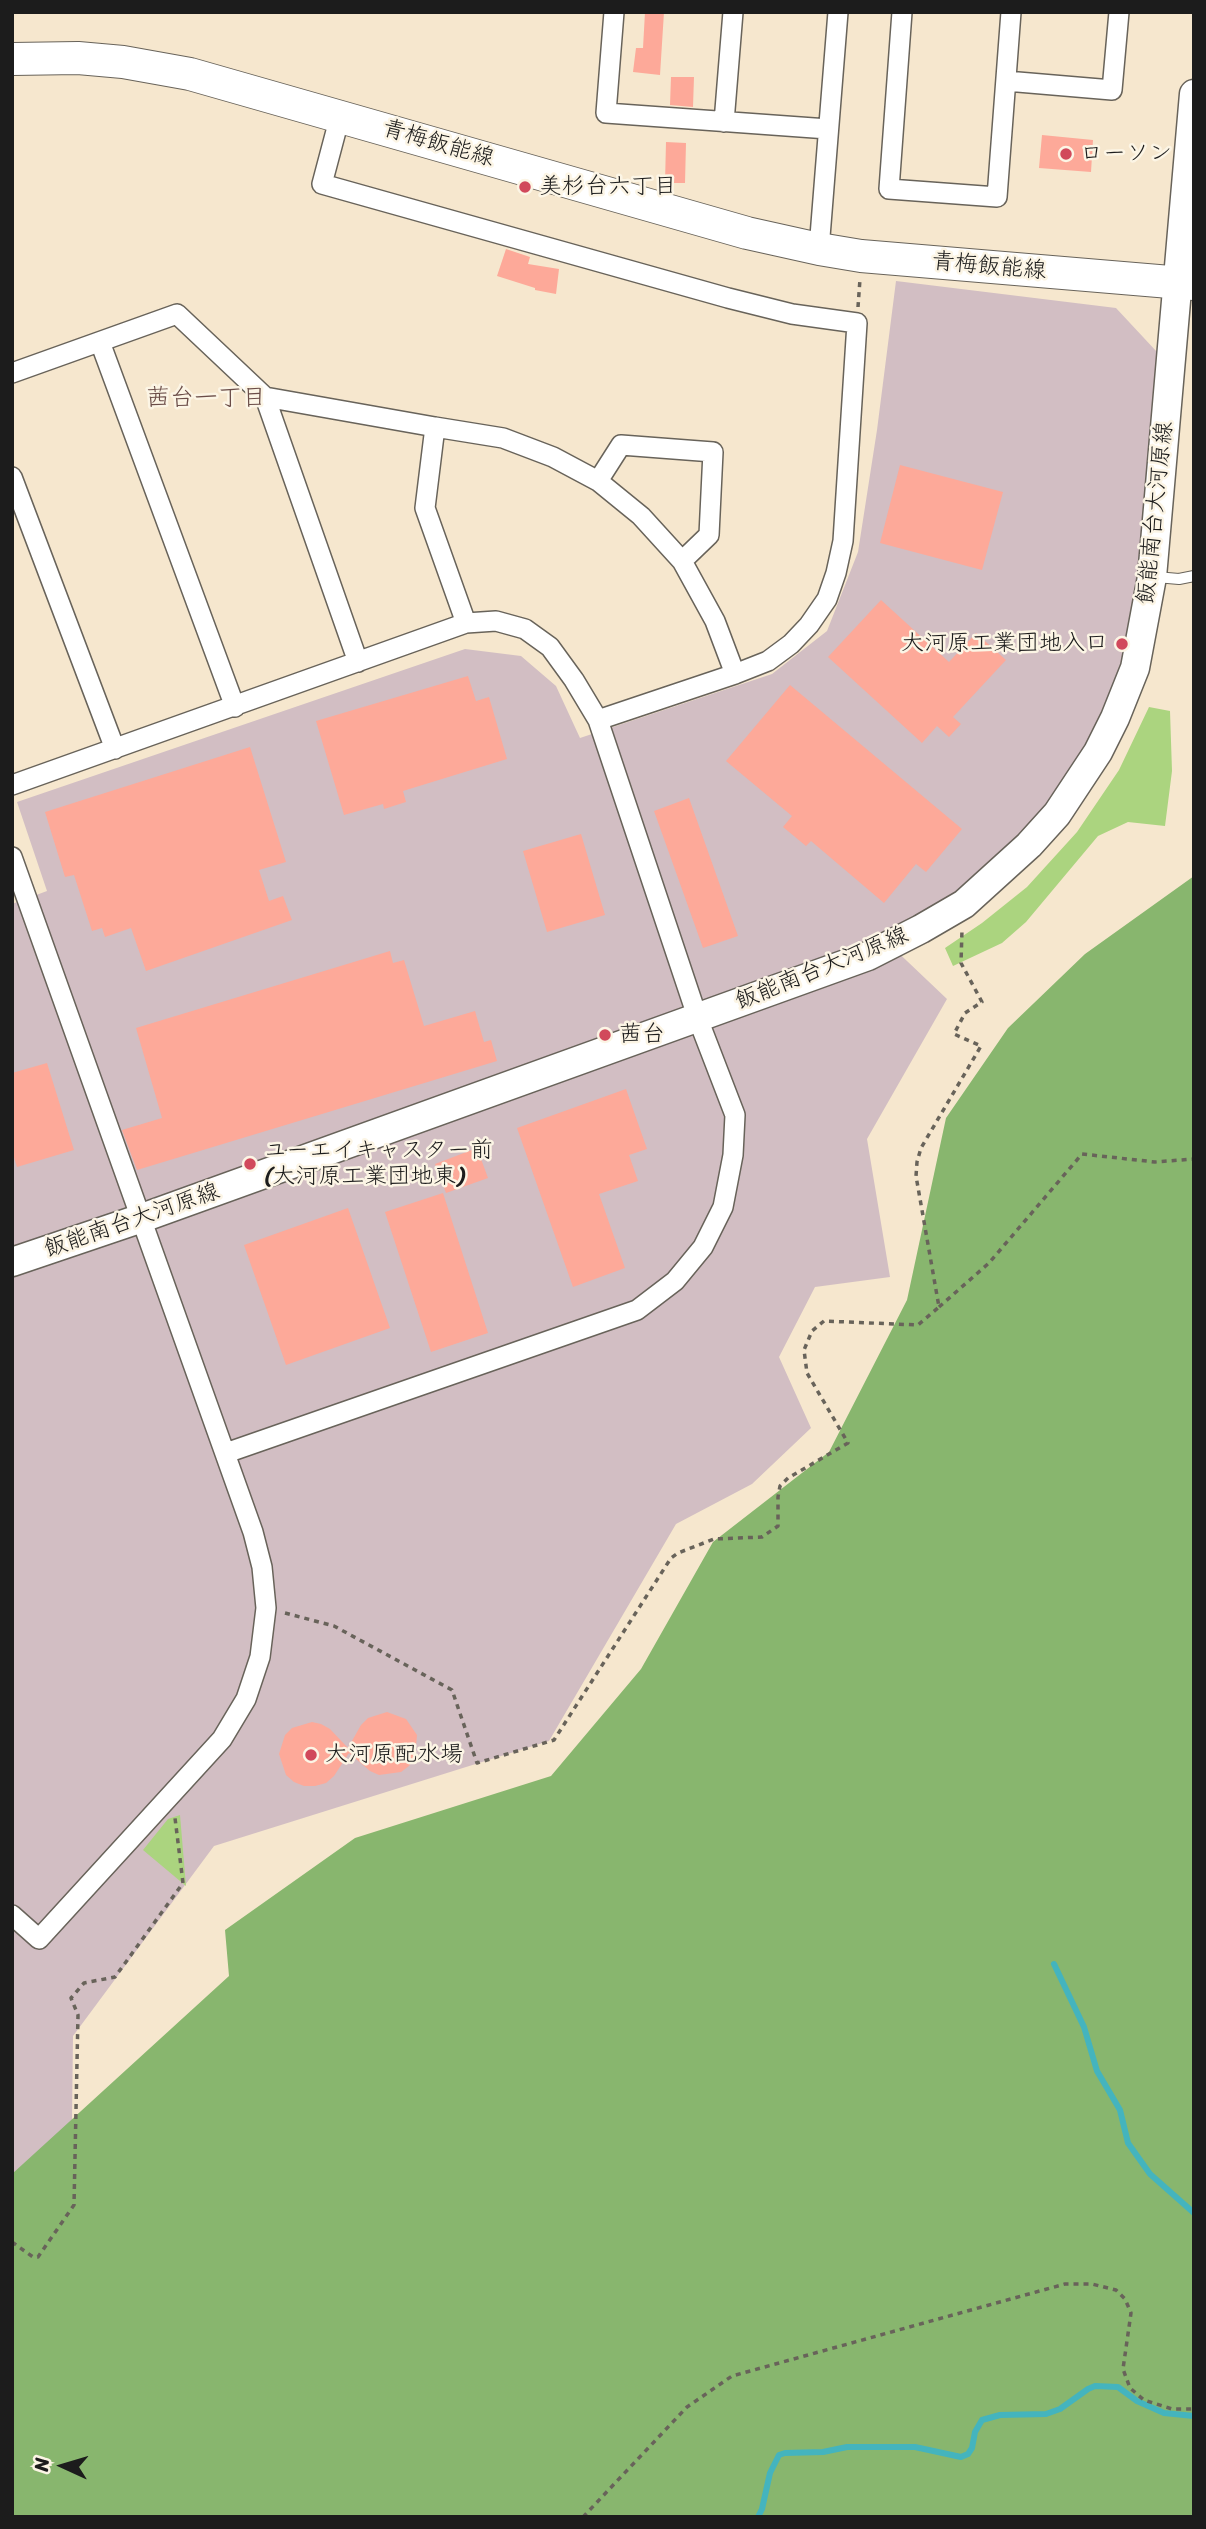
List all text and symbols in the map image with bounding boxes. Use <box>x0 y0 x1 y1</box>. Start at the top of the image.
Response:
street label: 青梅飯能線 <box>379 115 497 173</box>
place label: ローソン <box>1080 140 1172 168</box>
marker: ローソン <box>1058 146 1074 162</box>
place label: 美杉台六丁目 <box>539 173 677 201</box>
marker: 美杉台六丁目 <box>517 179 533 195</box>
street label: 青梅飯能線 <box>931 248 1047 286</box>
district label: 茜台一丁目 <box>146 385 266 413</box>
street label: 飯能南台大河原線 <box>1133 420 1179 606</box>
place label: 大河原工業団地入口 <box>901 630 1108 658</box>
marker: 大河原工業団地入口 <box>1114 636 1130 652</box>
street label: 飯能南台大河原線 <box>732 922 912 1016</box>
place label: 茜台 <box>619 1021 665 1049</box>
marker: 茜台 <box>597 1027 613 1043</box>
place label: ユーエイキャスター前 (大河原工業団地東) <box>264 1137 493 1191</box>
marker: ユーエイキャスター前 (大河原工業団地東) <box>242 1156 258 1172</box>
street label: 飯能南台大河原線 <box>41 1178 223 1264</box>
place label: 大河原配水場 <box>325 1741 463 1769</box>
marker: 大河原配水場 <box>303 1747 319 1763</box>
north arrow <box>28 2431 98 2501</box>
text: N <box>25 2457 58 2472</box>

